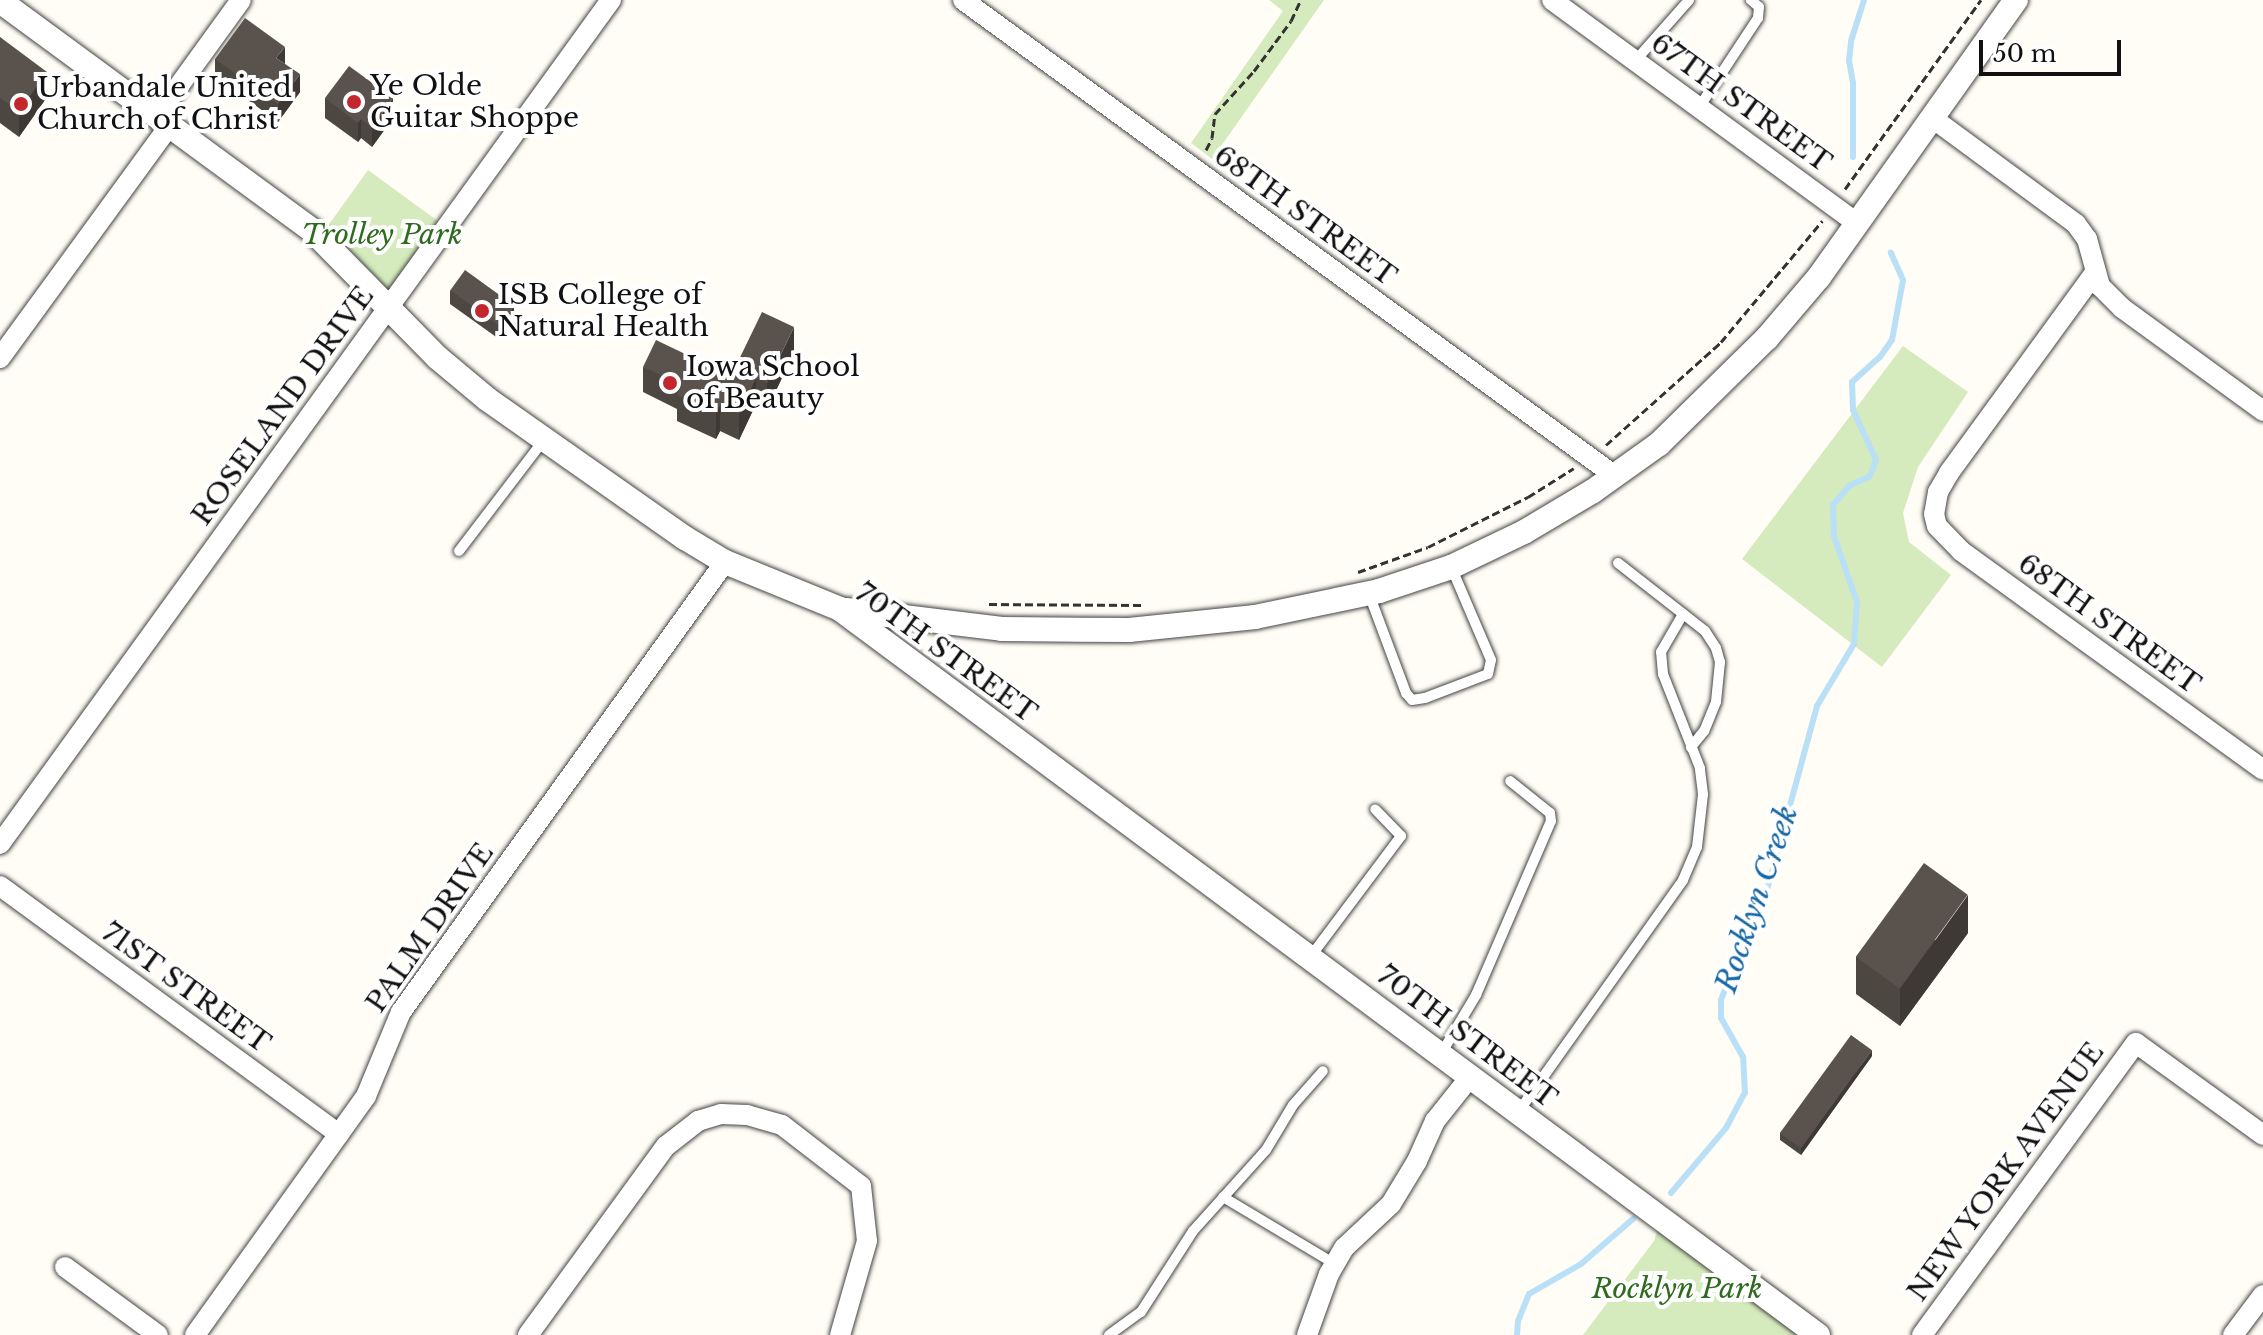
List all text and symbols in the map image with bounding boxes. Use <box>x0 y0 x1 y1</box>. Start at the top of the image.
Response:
scale bar <box>1983 24 2125 74</box>
street label: 67TH STREET <box>1644 26 1838 180</box>
text: 50 m <box>1993 39 2056 68</box>
place label: Ye Olde Guitar Shoppe <box>370 69 580 135</box>
place label: Urbandale United Church of Christ <box>37 71 292 137</box>
marker: Ye Olde Guitar Shoppe <box>345 93 363 111</box>
marker: Urbandale United Church of Christ <box>12 95 30 113</box>
street label: 68TH STREET <box>1207 139 1403 293</box>
park label: Trolley Park <box>302 218 462 252</box>
place label: ISB College of Natural Health <box>498 278 709 344</box>
street label: ROSELAND DRIVE <box>185 280 381 532</box>
marker: ISB College of Natural Health <box>473 302 491 320</box>
place label: Iowa School of Beauty <box>686 350 860 416</box>
marker: Iowa School of Beauty <box>661 374 679 392</box>
street label: 68TH STREET <box>2011 547 2207 701</box>
street label: 70TH STREET <box>849 576 1043 730</box>
water label: Rocklyn Creek <box>1708 800 1806 998</box>
street label: PALM DRIVE <box>359 837 501 1019</box>
street label: 71ST STREET <box>95 915 277 1061</box>
street label: 70TH STREET <box>1371 959 1563 1115</box>
street label: NEW YORK AVENUE <box>1900 1035 2112 1309</box>
park label: Rocklyn Park <box>1591 1272 1763 1306</box>

